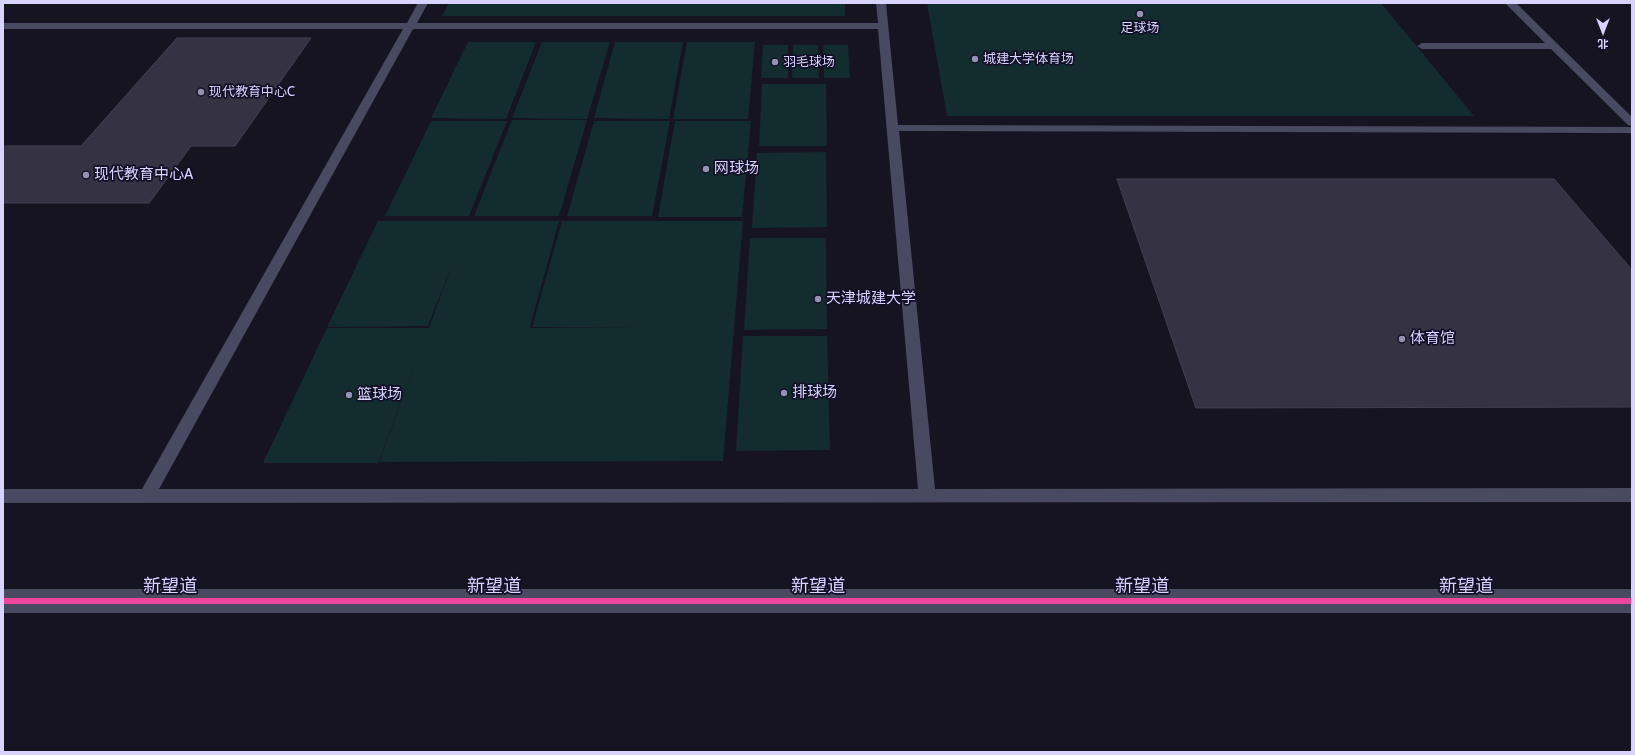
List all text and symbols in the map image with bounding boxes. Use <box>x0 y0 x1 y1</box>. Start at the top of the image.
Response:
marker: 足球场 <box>1135 9 1145 19</box>
north arrow <box>1583 12 1623 52</box>
place label: 足球场 <box>1121 20 1159 36</box>
text: 北 <box>1598 37 1609 51</box>
place label: 城建大学体育场 <box>983 51 1074 67</box>
place label: 羽毛球场 <box>783 54 835 70</box>
marker: 城建大学体育场 <box>970 54 980 64</box>
marker: 羽毛球场 <box>770 57 780 67</box>
place label: 现代教育中心C <box>209 84 295 100</box>
marker: 现代教育中心C <box>196 87 206 97</box>
place label: 网球场 <box>714 160 759 178</box>
marker: 网球场 <box>701 164 711 174</box>
place label: 现代教育中心A <box>94 166 193 184</box>
marker: 现代教育中心A <box>81 170 91 180</box>
place label: 天津城建大学 <box>826 290 916 308</box>
marker: 天津城建大学 <box>813 294 823 304</box>
place label: 体育馆 <box>1410 330 1455 348</box>
marker: 体育馆 <box>1397 334 1407 344</box>
place label: 排球场 <box>792 384 837 402</box>
place label: 篮球场 <box>357 386 402 404</box>
marker: 排球场 <box>779 388 789 398</box>
marker: 篮球场 <box>344 390 354 400</box>
street label: 新望道 <box>143 576 197 598</box>
street label: 新望道 <box>467 576 521 598</box>
street label: 新望道 <box>791 576 845 598</box>
street label: 新望道 <box>1115 576 1169 598</box>
street label: 新望道 <box>1439 576 1493 598</box>

